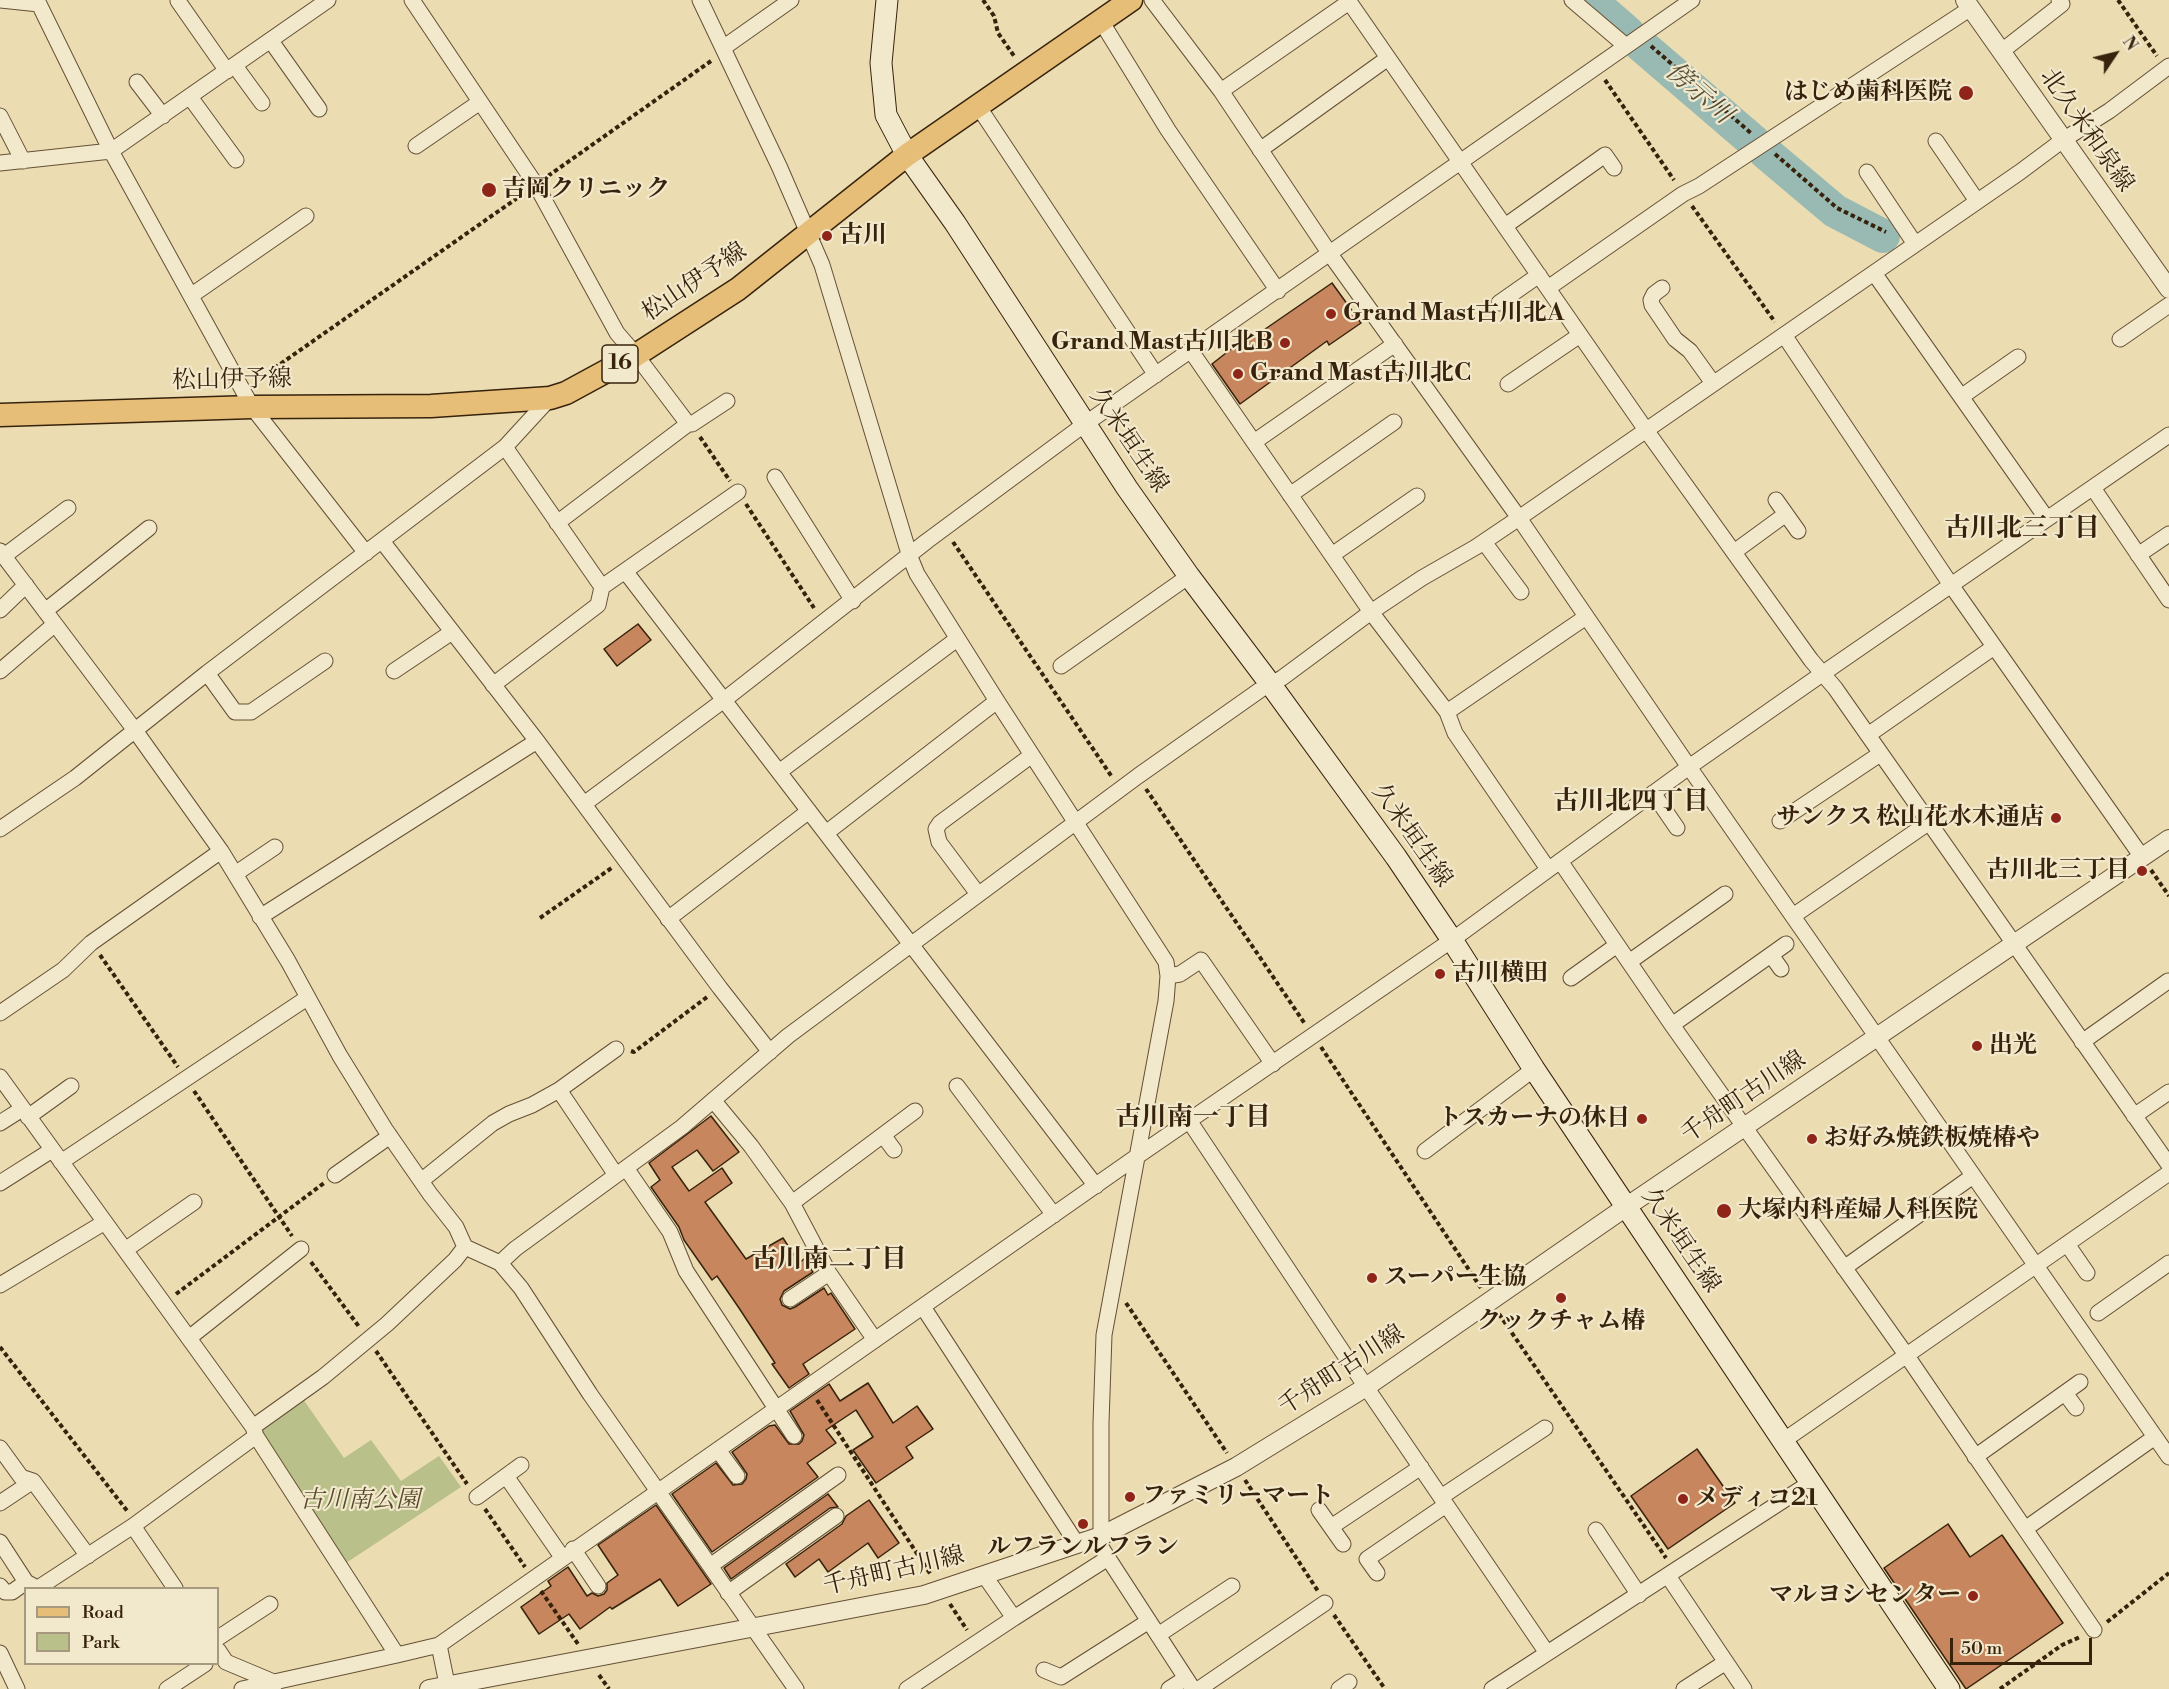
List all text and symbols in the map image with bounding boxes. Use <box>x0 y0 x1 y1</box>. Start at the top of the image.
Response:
north arrow <box>2085 24 2145 84</box>
text: N <box>2118 33 2142 55</box>
water label: 傍示川 <box>1658 57 1738 131</box>
street label: 北久米和泉線 <box>2033 64 2139 198</box>
place label: はじめ歯科医院 <box>1784 79 1952 107</box>
marker: はじめ歯科医院 <box>1957 84 1975 102</box>
place label: 吉岡クリニック <box>502 176 670 204</box>
marker: 吉岡クリニック <box>480 181 498 199</box>
place label: 古川 <box>839 222 887 250</box>
marker: 古川 <box>820 229 834 243</box>
street label: 松山伊予線 <box>637 238 753 328</box>
place label: Grand Mast古川北A <box>1343 300 1564 328</box>
marker: Grand Mast古川北A <box>1324 307 1338 321</box>
place label: Grand Mast古川北B <box>1051 329 1273 357</box>
marker: Grand Mast古川北B <box>1278 336 1292 350</box>
road number: 16 <box>602 345 638 383</box>
place label: Grand Mast古川北C <box>1250 360 1471 388</box>
street label: 松山伊予線 <box>172 366 292 396</box>
marker: Grand Mast古川北C <box>1231 367 1245 381</box>
street label: 久米垣生線 <box>1083 383 1173 499</box>
district label: 古川北三丁目 <box>1944 514 2100 546</box>
street label: 久米垣生線 <box>1365 779 1457 893</box>
district label: 古川北四丁目 <box>1553 787 1709 819</box>
place label: サンクス 松山花水木通店 <box>1776 804 2044 832</box>
marker: サンクス 松山花水木通店 <box>2049 811 2063 825</box>
place label: 古川北三丁目 <box>1986 857 2130 885</box>
marker: 古川北三丁目 <box>2135 864 2149 878</box>
place label: 古川横田 <box>1452 960 1548 988</box>
marker: 古川横田 <box>1433 967 1447 981</box>
place label: 出光 <box>1989 1032 2037 1060</box>
marker: 出光 <box>1970 1039 1984 1053</box>
street label: 千舟町古川線 <box>1676 1046 1812 1150</box>
district label: 古川南一丁目 <box>1115 1103 1271 1135</box>
place label: トスカーナの休日 <box>1438 1105 1630 1133</box>
marker: トスカーナの休日 <box>1635 1112 1649 1126</box>
place label: お好み焼鉄板焼椿や <box>1824 1125 2040 1153</box>
marker: お好み焼鉄板焼椿や <box>1805 1132 1819 1146</box>
street label: 久米垣生線 <box>1635 1183 1725 1299</box>
place label: 大塚内科産婦人科医院 <box>1738 1197 1978 1225</box>
marker: 大塚内科産婦人科医院 <box>1715 1202 1733 1220</box>
district label: 古川南二丁目 <box>751 1245 907 1277</box>
place label: スーパー生協 <box>1384 1264 1527 1292</box>
marker: スーパー生協 <box>1365 1271 1379 1285</box>
marker: クックチャム椿 <box>1554 1291 1568 1305</box>
place label: クックチャム椿 <box>1477 1308 1645 1336</box>
street label: 千舟町古川線 <box>1274 1320 1410 1422</box>
place label: ファミリーマート <box>1142 1483 1334 1511</box>
place label: メディコ21 <box>1695 1485 1818 1513</box>
park label: 古川南公園 <box>300 1487 420 1515</box>
marker: ファミリーマート <box>1123 1490 1137 1504</box>
marker: メディコ21 <box>1676 1492 1690 1506</box>
marker: ルフランルフラン <box>1076 1517 1090 1531</box>
place label: ルフランルフラン <box>987 1534 1179 1562</box>
street label: 千舟町古川線 <box>821 1542 967 1602</box>
place label: マルヨシセンター <box>1769 1582 1961 1610</box>
legend <box>24 1587 219 1665</box>
marker: マルヨシセンター <box>1966 1589 1980 1603</box>
text: Road <box>82 1601 124 1624</box>
scale bar <box>1953 1626 2096 1664</box>
text: Park <box>82 1631 119 1654</box>
text: 50 m <box>1961 1637 2002 1660</box>

